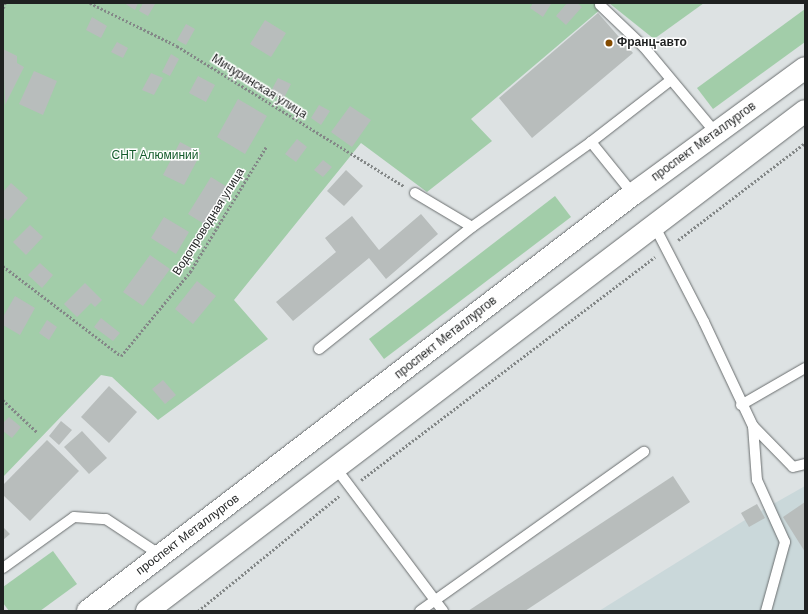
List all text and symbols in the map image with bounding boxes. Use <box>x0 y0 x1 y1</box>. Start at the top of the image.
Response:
place label: Франц-авто <box>617 36 687 50</box>
marker: Франц-авто <box>604 38 614 48</box>
street label: Мичуринская улица <box>209 52 309 122</box>
street label: проспект Металлургов <box>649 99 759 185</box>
park label: СНТ Алюминий <box>112 149 198 163</box>
street label: Водопроводная улица <box>170 166 248 278</box>
street label: проспект Металлургов <box>392 294 500 382</box>
street label: проспект Металлургов <box>134 492 242 578</box>

